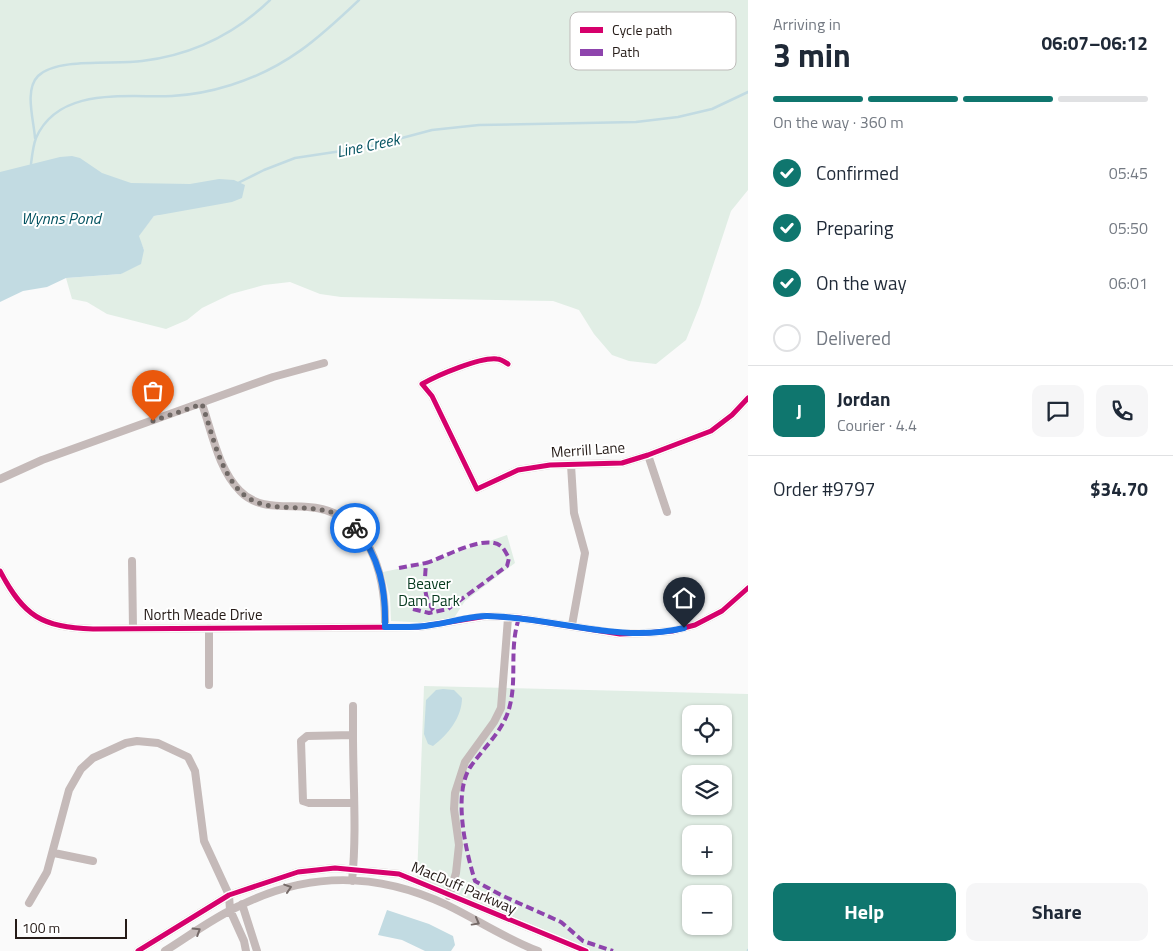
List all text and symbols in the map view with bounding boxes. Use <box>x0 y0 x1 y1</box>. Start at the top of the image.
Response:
legend <box>570 12 736 70</box>
text: Arriving in <box>773 12 841 36</box>
text: Cycle path <box>612 19 672 40</box>
text: 06:07–06:12 <box>1041 28 1148 57</box>
text: 3 min <box>773 31 851 79</box>
text: Path <box>612 41 640 62</box>
text: On the way · 360 m <box>773 110 904 134</box>
water label: Line Creek <box>334 126 404 163</box>
text: Confirmed <box>816 158 899 187</box>
icon: check <box>773 159 801 187</box>
text: 05:45 <box>1109 161 1148 185</box>
water label: Wynns Pond <box>21 206 103 230</box>
text: Preparing <box>816 213 893 242</box>
icon: check <box>773 214 801 242</box>
text: 05:50 <box>1109 216 1148 240</box>
text: On the way <box>816 268 907 297</box>
icon: check <box>773 269 801 297</box>
text: 06:01 <box>1109 271 1148 295</box>
text: Delivered <box>816 323 891 352</box>
pin <box>132 370 174 421</box>
icon: bag <box>139 377 167 405</box>
text: Jordan <box>837 384 890 413</box>
button: chat <box>1032 385 1084 437</box>
button: phone <box>1096 385 1148 437</box>
text: J <box>796 396 802 425</box>
text: Courier · 4.4 <box>837 413 917 437</box>
street label: Merrill Lane <box>550 435 626 464</box>
text: Order #9797 <box>773 474 875 503</box>
text: $34.70 <box>1090 474 1148 503</box>
courier <box>330 503 380 553</box>
icon: bike <box>341 514 369 542</box>
park label: Beaver Dam Park <box>398 572 460 612</box>
pin <box>663 577 705 628</box>
icon: home <box>670 584 698 612</box>
street label: North Meade Drive <box>143 603 263 626</box>
map controls <box>682 705 732 935</box>
button: locate <box>682 705 732 755</box>
button: layers <box>682 765 732 815</box>
button: + <box>682 825 732 875</box>
street label: MacDuff Parkway <box>408 855 520 920</box>
button: Help <box>773 883 956 941</box>
button: Share <box>966 883 1148 941</box>
one-way arrow <box>283 884 291 894</box>
button: − <box>682 885 732 935</box>
one-way arrow <box>470 915 479 925</box>
scale bar <box>15 916 128 939</box>
text: 100 m <box>22 917 60 938</box>
one-way arrow <box>192 927 201 937</box>

